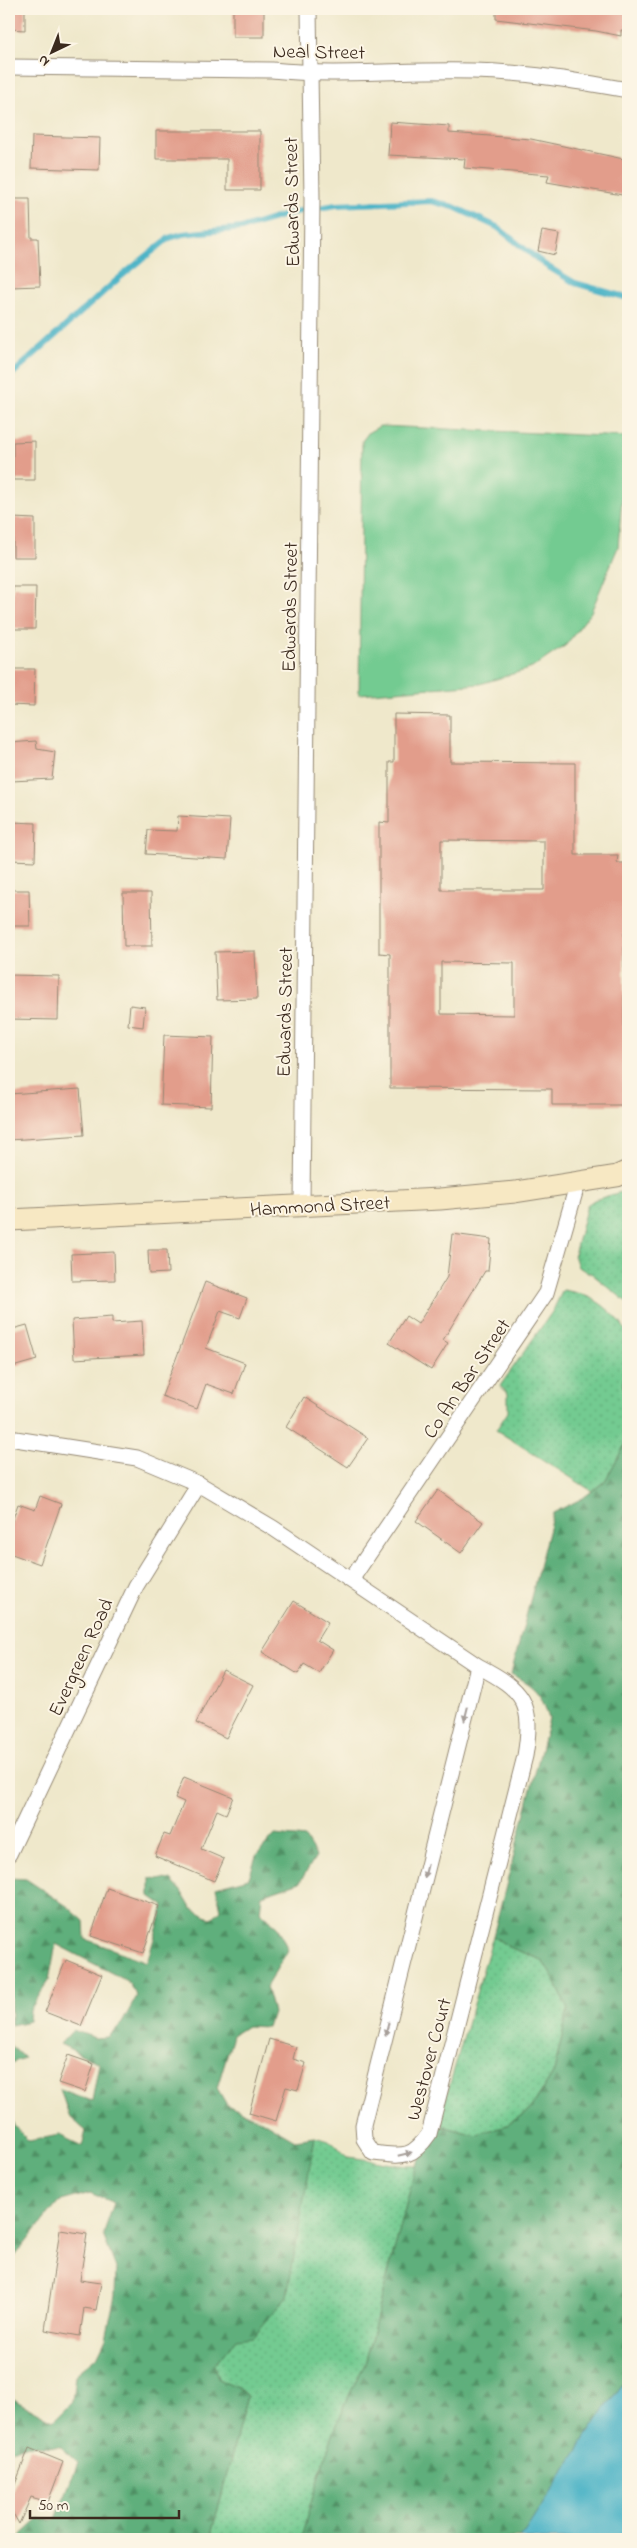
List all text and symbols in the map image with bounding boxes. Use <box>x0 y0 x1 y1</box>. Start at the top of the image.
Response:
north arrow <box>28 28 78 78</box>
street label: Neal Street <box>273 38 365 69</box>
text: N <box>34 50 55 71</box>
street label: Edwards Street <box>278 136 309 267</box>
street label: Edwards Street <box>276 541 307 672</box>
street label: Edwards Street <box>271 946 302 1077</box>
street label: Hammond Street <box>249 1189 391 1226</box>
street label: Co An Bar Street <box>417 1313 519 1445</box>
street label: Evergreen Road <box>42 1594 123 1722</box>
one-way arrow <box>462 1706 470 1721</box>
one-way arrow <box>422 1863 430 1879</box>
street label: Westover Court <box>400 1995 461 2124</box>
one-way arrow <box>383 2021 391 2036</box>
one-way arrow <box>397 2150 413 2158</box>
scale bar <box>30 2488 179 2520</box>
text: 50 m <box>38 2495 69 2517</box>

